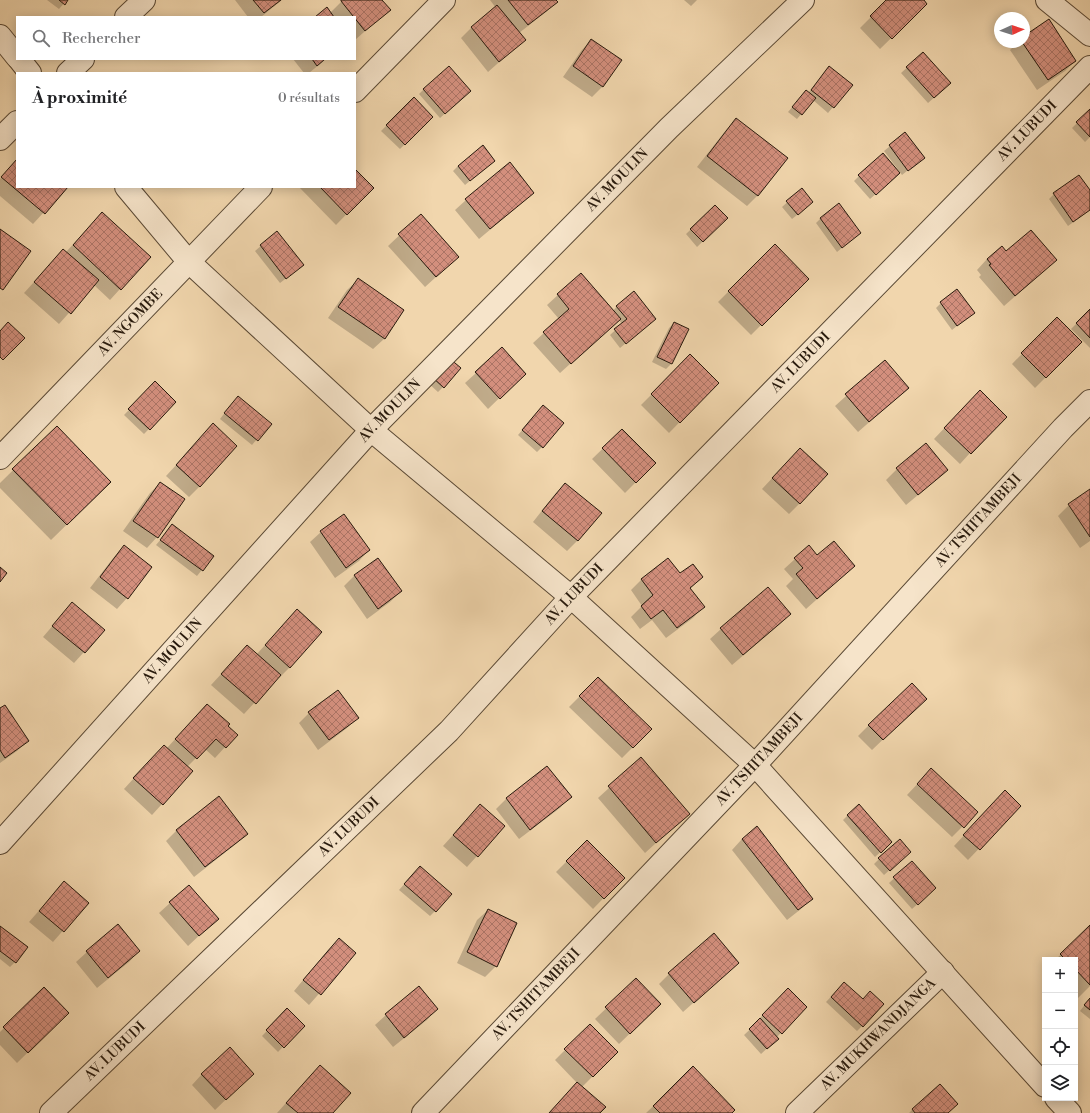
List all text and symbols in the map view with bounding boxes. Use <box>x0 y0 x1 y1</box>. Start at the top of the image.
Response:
north arrow <box>994 12 1030 48</box>
search box <box>16 16 356 60</box>
icon: search <box>30 27 52 49</box>
text: Rechercher <box>62 29 141 48</box>
text: À proximité <box>32 87 127 109</box>
text: 0 résultats <box>278 90 340 106</box>
street label: AV. LUBUDI <box>993 96 1061 166</box>
street label: AV. MOULIN <box>582 145 653 216</box>
street label: AV. NGOMBE <box>93 285 167 361</box>
street label: AV. LUBUDI <box>766 328 835 397</box>
street label: AV. MOULIN <box>354 375 425 447</box>
street label: AV. TSHITAMBEJI <box>930 470 1026 572</box>
street label: AV. LUBUDI <box>540 559 608 630</box>
street label: AV. MOULIN <box>138 614 207 688</box>
street label: AV. TSHITAMBEJI <box>711 709 807 810</box>
street label: AV. LUBUDI <box>314 793 384 861</box>
street label: AV. TSHITAMBEJI <box>488 944 585 1045</box>
map controls <box>1042 957 1078 1101</box>
button: + <box>1042 957 1078 993</box>
street label: AV. MUKHWANDJANGA <box>816 974 940 1095</box>
button: − <box>1042 993 1078 1029</box>
street label: AV. LUBUDI <box>80 1017 150 1086</box>
button: locate <box>1042 1029 1078 1065</box>
button: layers <box>1042 1065 1078 1101</box>

